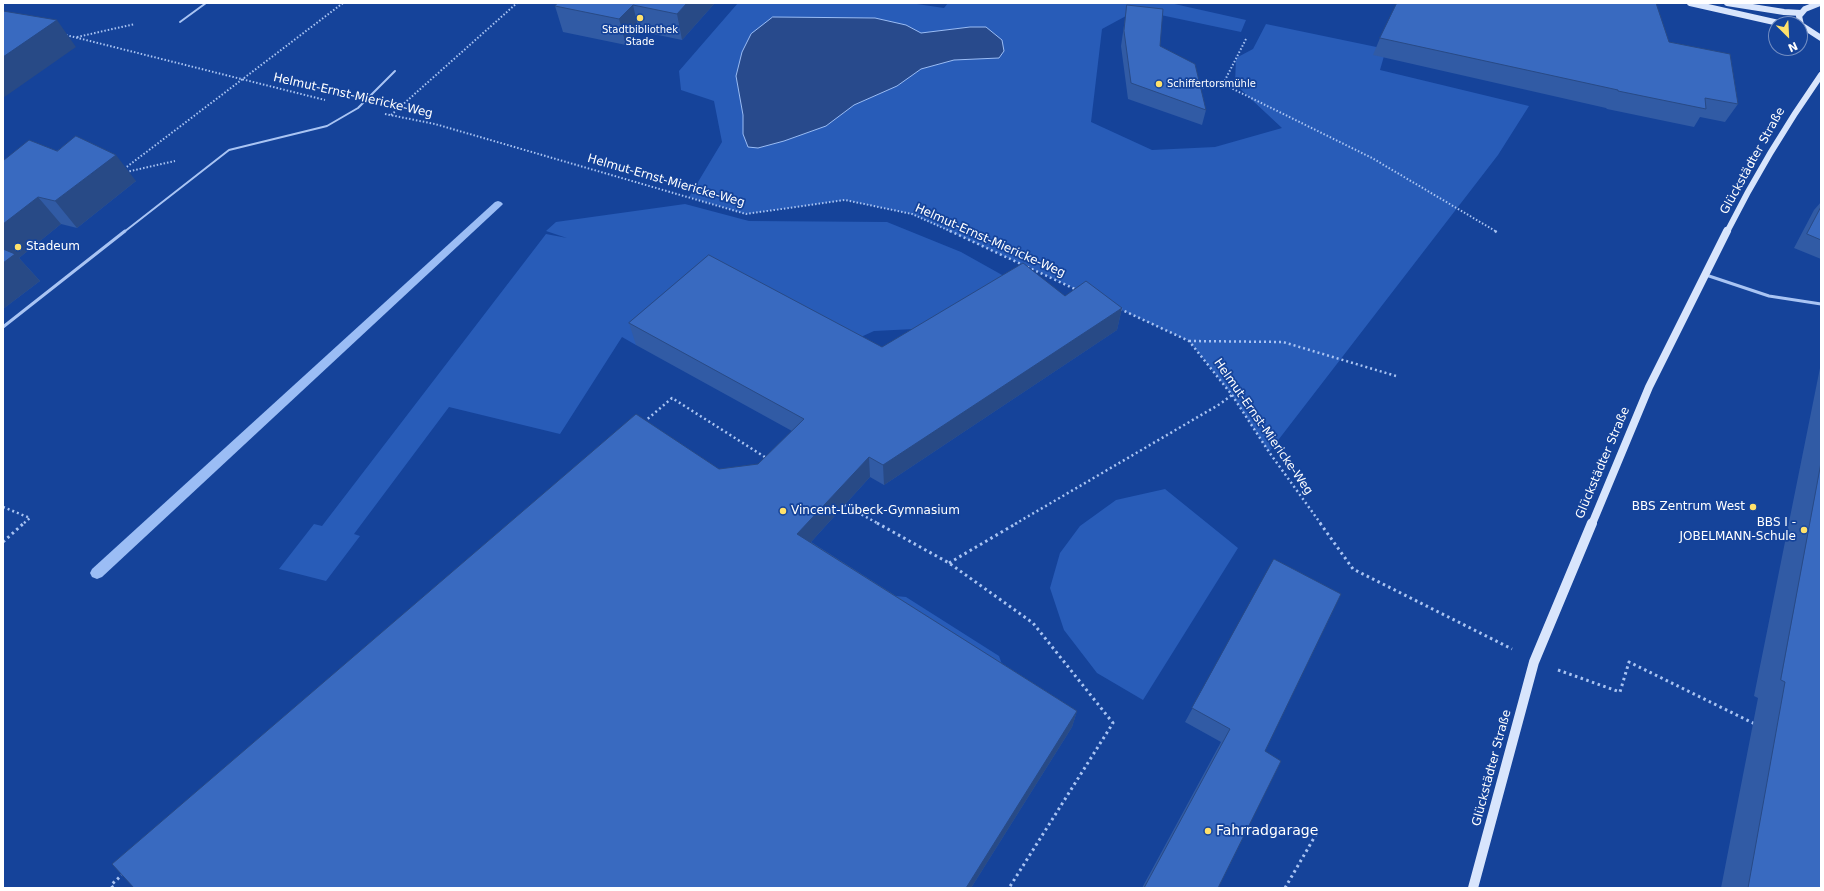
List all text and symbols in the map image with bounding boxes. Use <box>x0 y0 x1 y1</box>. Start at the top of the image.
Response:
marker: Stadtbibliothek Stade <box>635 13 645 23</box>
north arrow <box>1768 16 1808 56</box>
place label: Stadtbibliothek Stade <box>602 24 678 48</box>
text: N <box>1786 39 1800 54</box>
street label: Helmut-Ernst-Miericke-Weg <box>272 71 434 121</box>
place label: Schiffertorsmühle <box>1167 78 1256 90</box>
marker: Schiffertorsmühle <box>1154 79 1164 89</box>
street label: Glückstädter Straße <box>1718 105 1788 217</box>
street label: Helmut-Ernst-Miericke-Weg <box>586 152 746 210</box>
street label: Helmut-Ernst-Miericke-Weg <box>913 201 1067 281</box>
place label: Stadeum <box>26 240 80 254</box>
marker: Stadeum <box>13 242 23 252</box>
street label: Helmut-Ernst-Miericke-Weg <box>1210 356 1316 498</box>
street label: Glückstädter Straße <box>1573 405 1633 521</box>
place label: BBS Zentrum West <box>1632 500 1745 514</box>
marker: BBS Zentrum West <box>1748 502 1758 512</box>
place label: Vincent-Lübeck-Gymnasium <box>791 504 960 518</box>
marker: Vincent-Lübeck-Gymnasium <box>778 506 788 516</box>
place label: BBS I - JOBELMANN-Schule <box>1680 516 1796 544</box>
marker: BBS I - JOBELMANN-Schule <box>1799 525 1809 535</box>
street label: Glückstädter Straße <box>1470 708 1514 828</box>
place label: Fahrradgarage <box>1216 823 1318 839</box>
marker: Fahrradgarage <box>1203 826 1213 836</box>

